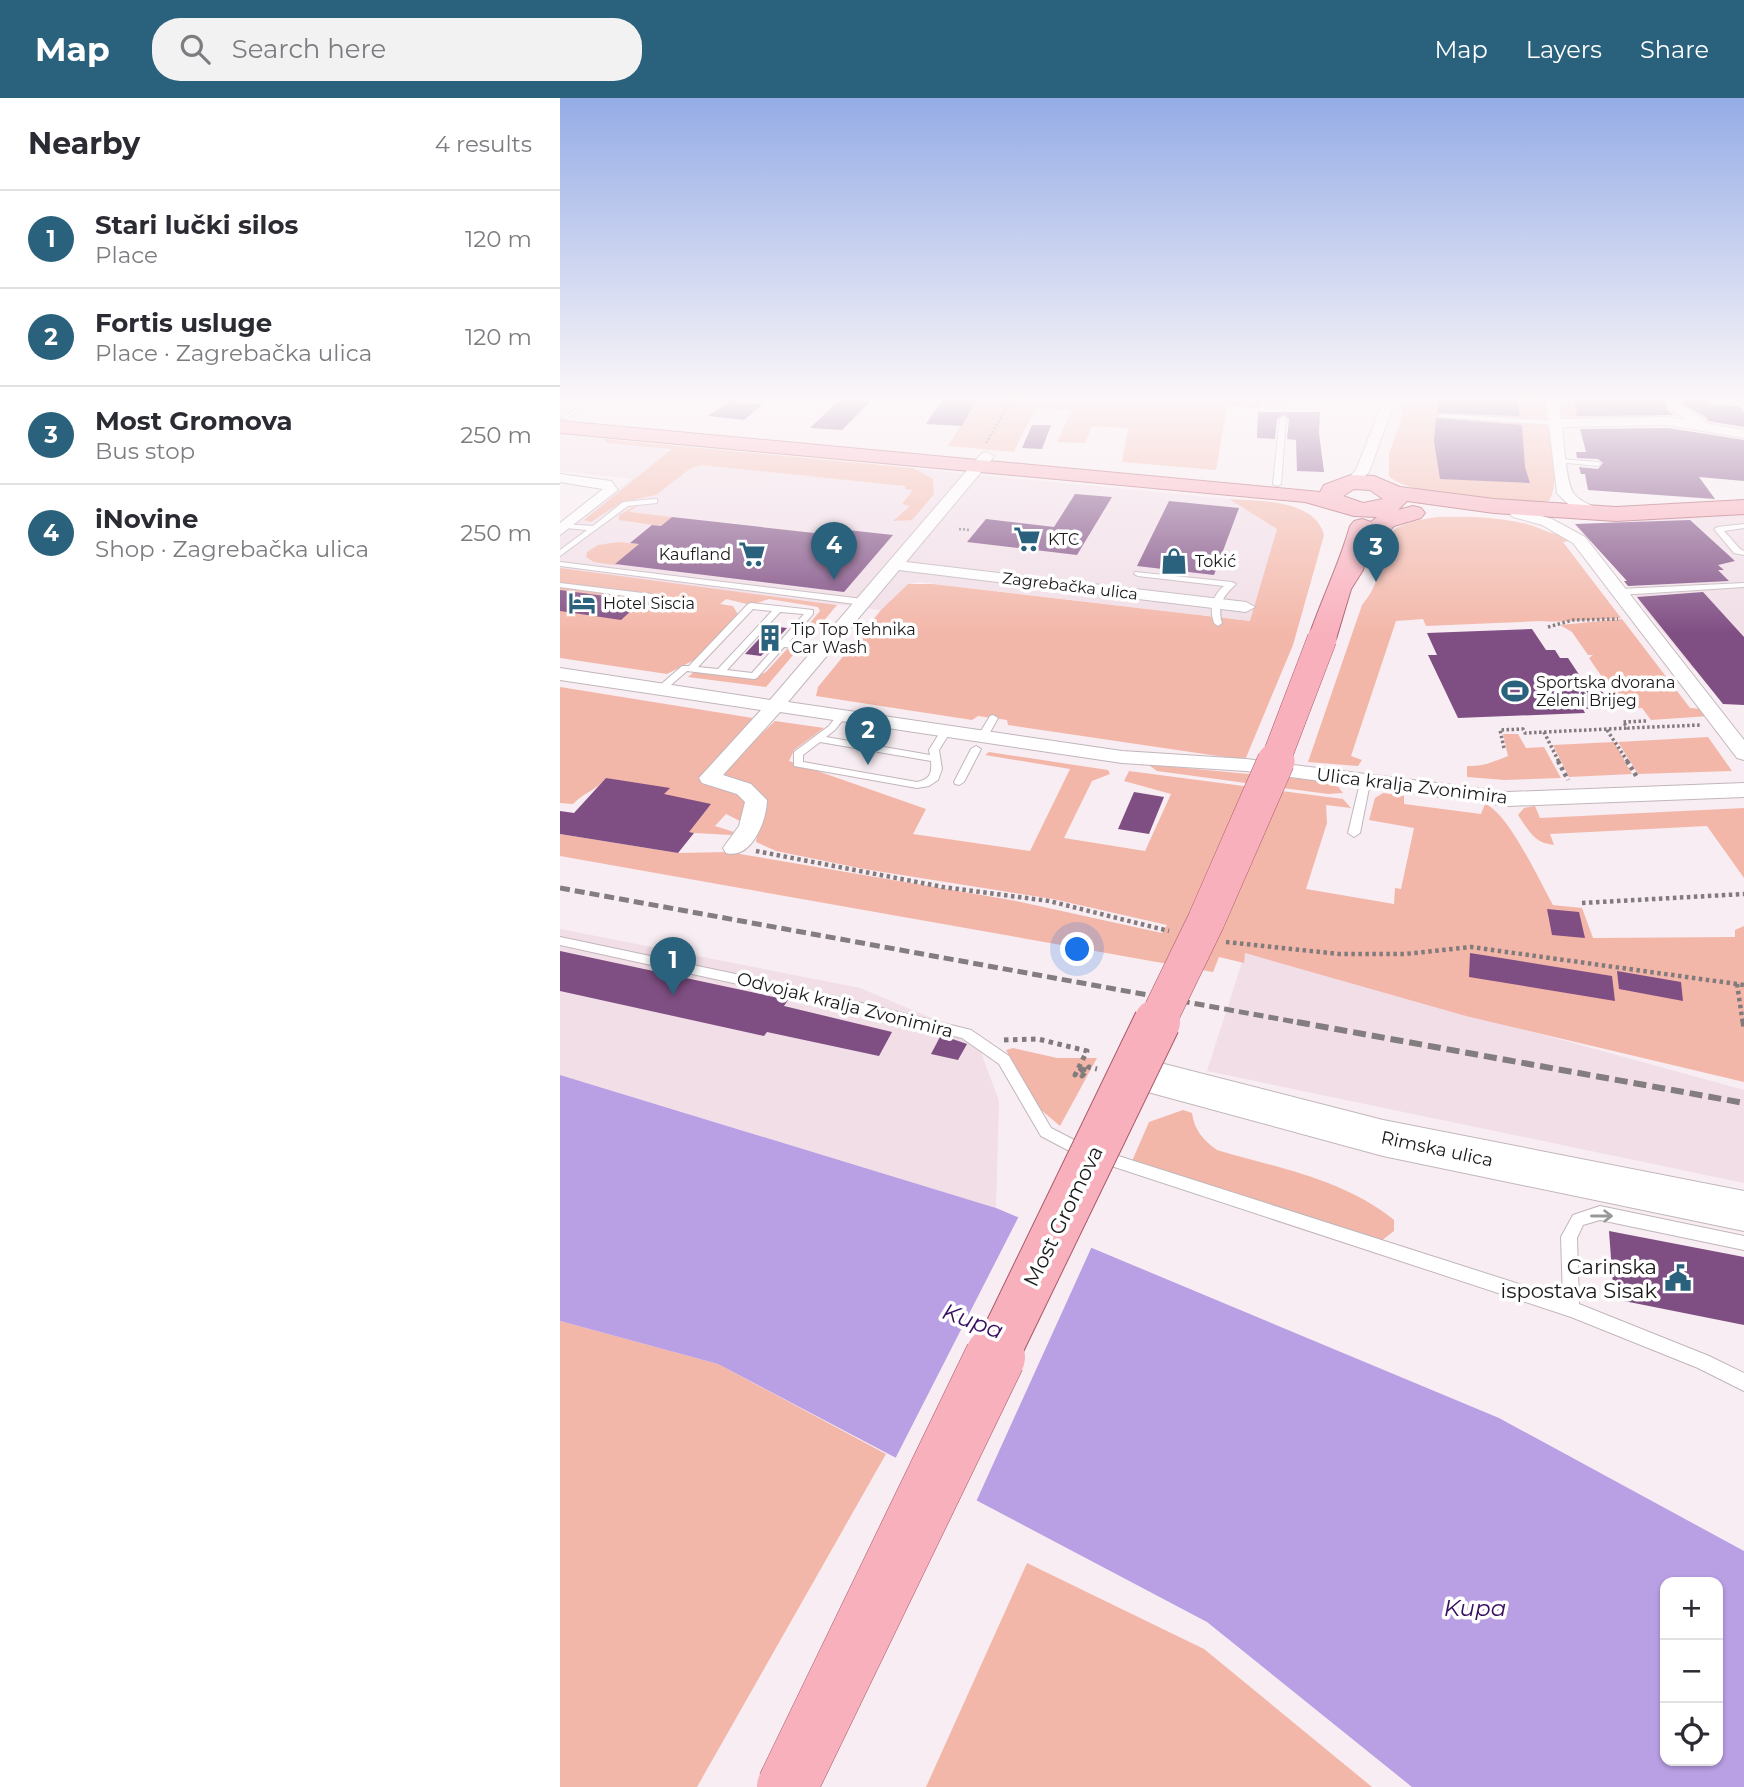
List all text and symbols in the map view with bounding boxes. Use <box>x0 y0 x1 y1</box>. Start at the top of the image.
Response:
search box <box>152 18 642 81</box>
text: Map <box>35 29 110 69</box>
icon: search <box>176 30 214 68</box>
text: Search here <box>232 33 386 65</box>
text: Map <box>1434 35 1488 64</box>
text: Layers <box>1526 35 1602 64</box>
text: Share <box>1640 35 1709 64</box>
text: Nearby <box>28 125 140 162</box>
text: 4 results <box>435 130 532 158</box>
text: Stari lučki silos <box>95 209 298 241</box>
text: 1 <box>46 225 56 253</box>
text: 120 m <box>465 225 532 253</box>
text: Place <box>95 241 158 269</box>
text: Fortis usluge <box>95 307 272 339</box>
text: 2 <box>44 323 58 351</box>
text: 120 m <box>465 323 532 351</box>
text: Place · Zagrebačka ulica <box>95 339 372 367</box>
text: Most Gromova <box>95 405 292 437</box>
text: 3 <box>44 421 58 449</box>
text: 250 m <box>460 421 532 449</box>
text: Bus stop <box>95 437 195 465</box>
text: iNovine <box>95 503 198 535</box>
text: 4 <box>43 519 59 547</box>
text: 250 m <box>460 519 532 547</box>
pin: 4 <box>811 522 857 580</box>
supermarket icon: KTC <box>1012 524 1042 554</box>
pin: 3 <box>1353 524 1399 582</box>
place label: KTC <box>1048 530 1079 549</box>
text: Shop · Zagrebačka ulica <box>95 535 369 563</box>
supermarket icon: Kaufland <box>737 539 767 569</box>
place label: Kaufland <box>659 545 731 564</box>
shop icon: Tokić <box>1159 546 1189 576</box>
place label: Tokić <box>1195 552 1236 571</box>
street label: Zagrebačka ulica <box>1001 568 1139 604</box>
hotel icon: Hotel Siscia <box>567 588 597 618</box>
place label: Hotel Siscia <box>603 594 695 613</box>
place label: Tip Top Tehnika Car Wash <box>791 620 916 657</box>
building icon: Tip Top Tehnika Car Wash <box>755 623 785 653</box>
place label: Sportska dvorana Zeleni Brijeg <box>1536 673 1676 710</box>
sports icon: Sportska dvorana Zeleni Brijeg <box>1500 676 1530 706</box>
pin: 2 <box>845 707 891 765</box>
street label: Ulica kralja Zvonimira <box>1315 763 1509 809</box>
your location <box>1060 932 1094 966</box>
pin: 1 <box>650 937 696 995</box>
street label: Odvojak kralja Zvonimira <box>735 967 955 1043</box>
street label: Rimska ulica <box>1379 1126 1495 1172</box>
street label: Most Gromova <box>1018 1142 1108 1290</box>
one-way arrow <box>1591 1209 1614 1223</box>
place label: Carinska ispostava Sisak <box>1501 1254 1657 1303</box>
public building icon: Carinska ispostava Sisak <box>1663 1263 1693 1293</box>
water label: Kupa <box>939 1297 1007 1345</box>
map controls <box>1660 1577 1723 1766</box>
button: + <box>1660 1577 1723 1640</box>
water label: Kupa <box>1444 1594 1506 1622</box>
button: − <box>1660 1640 1723 1703</box>
button: locate <box>1660 1703 1723 1766</box>

